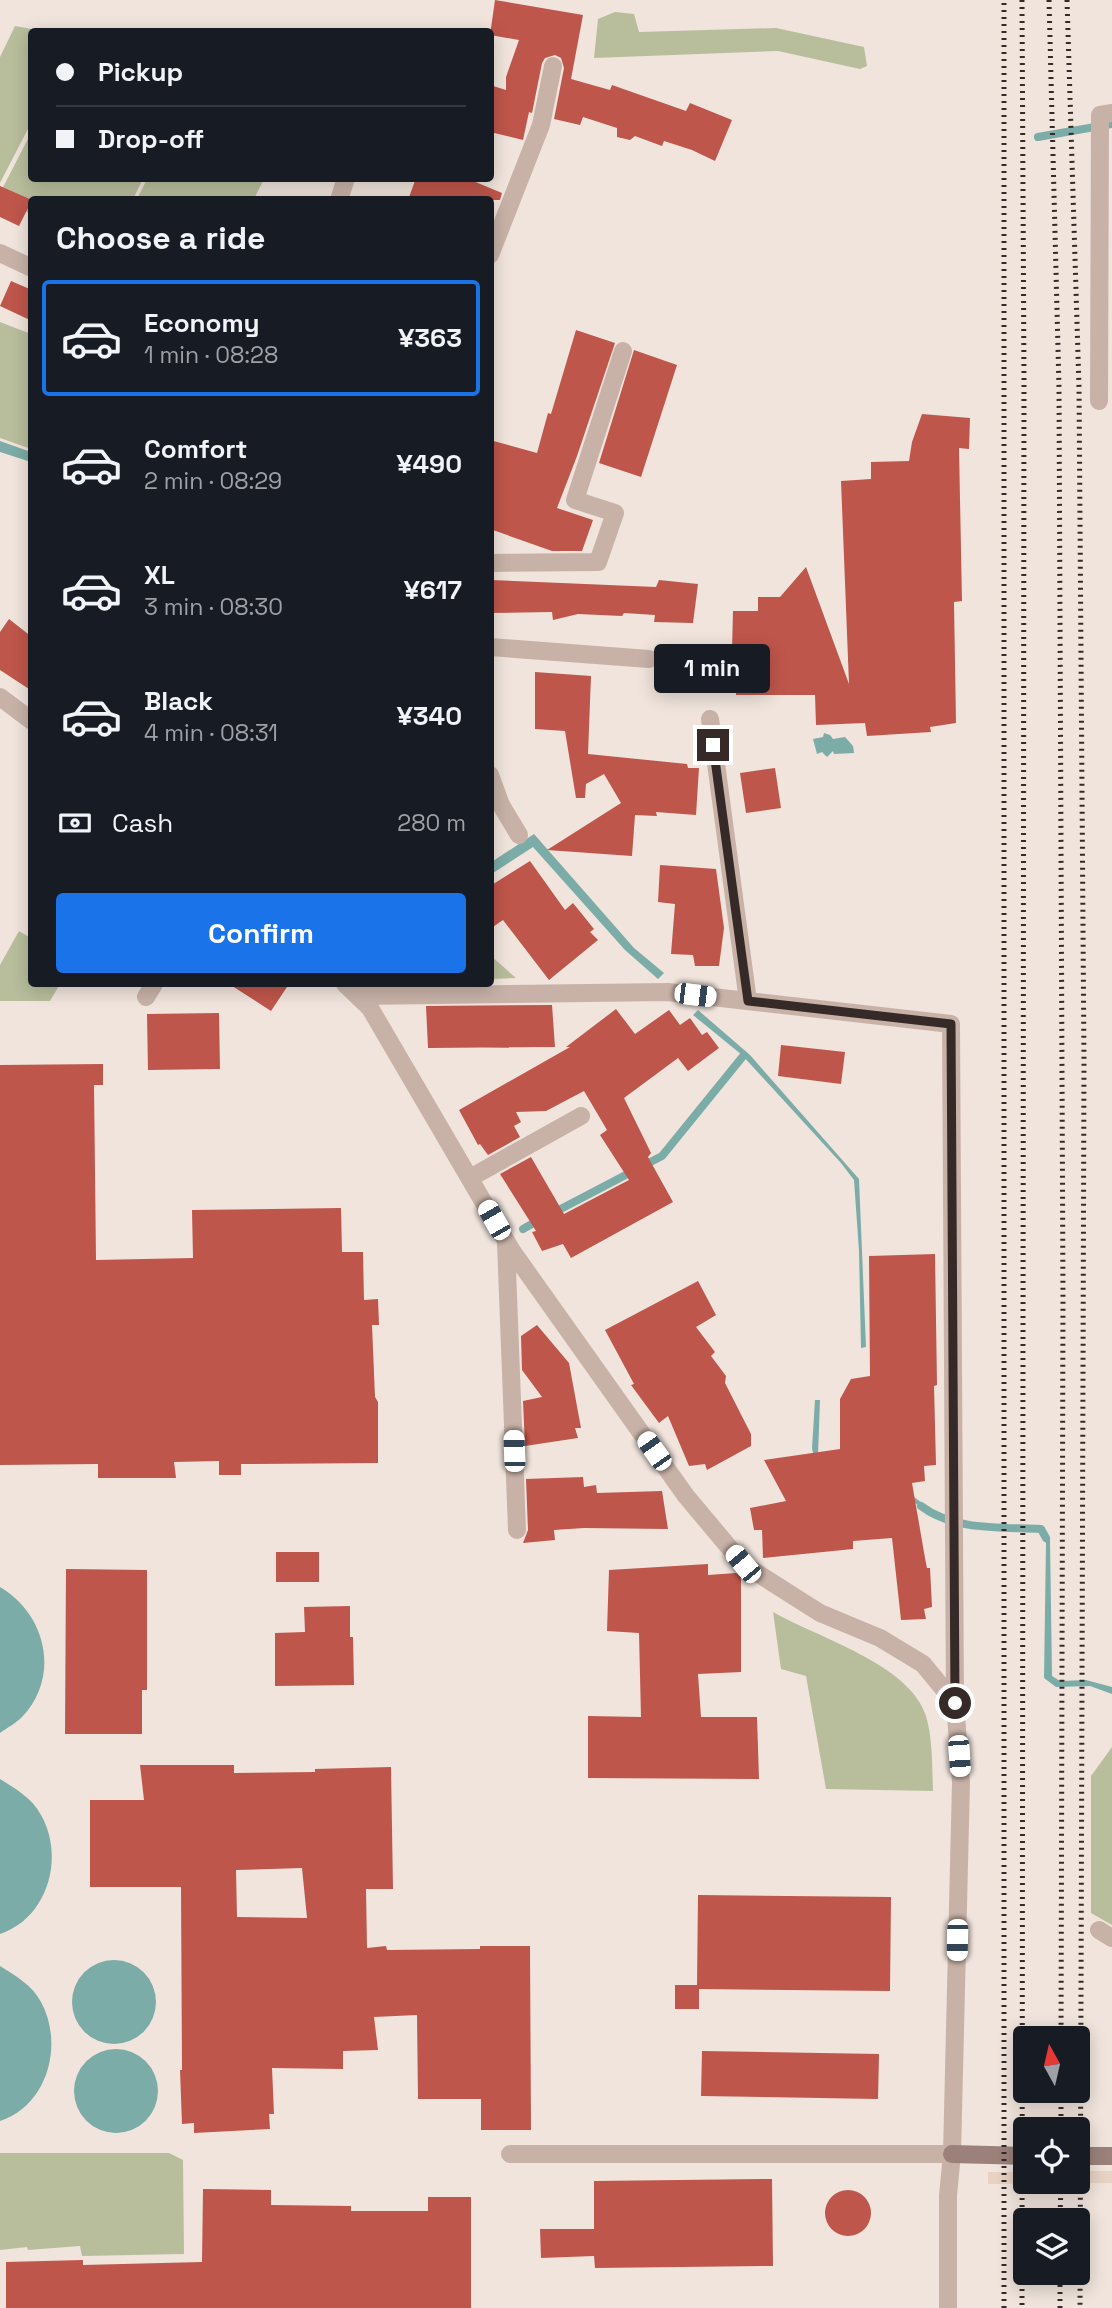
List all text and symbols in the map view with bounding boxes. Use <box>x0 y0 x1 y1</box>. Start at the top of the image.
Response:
text: Pickup <box>98 55 183 89</box>
text: Drop-off <box>98 122 204 156</box>
text: Choose a ride <box>56 218 266 258</box>
text: Economy <box>144 306 260 340</box>
icon: car <box>60 307 123 370</box>
text: ¥363 <box>398 321 462 355</box>
text: 1 min · 08:28 <box>144 340 278 370</box>
text: Comfort <box>144 432 247 466</box>
icon: car <box>60 433 123 496</box>
text: ¥490 <box>396 447 462 481</box>
text: 2 min · 08:29 <box>144 466 282 496</box>
text: XL <box>144 558 175 592</box>
icon: car <box>60 559 123 622</box>
text: ¥617 <box>404 573 462 607</box>
text: 3 min · 08:30 <box>144 592 283 622</box>
callout: 1 min <box>655 644 771 692</box>
text: 1 min <box>684 653 740 683</box>
text: Black <box>144 684 213 718</box>
icon: car <box>60 685 123 748</box>
text: ¥340 <box>397 699 462 733</box>
text: 4 min · 08:31 <box>144 718 278 748</box>
route end <box>697 729 729 761</box>
icon: cash <box>56 804 94 842</box>
text: Cash <box>112 806 173 840</box>
text: 280 m <box>397 808 466 838</box>
button: Confirm <box>56 893 466 973</box>
car <box>673 982 718 1008</box>
car <box>475 1197 514 1243</box>
car <box>634 1428 675 1474</box>
car <box>503 1430 526 1472</box>
car <box>722 1541 765 1587</box>
route start <box>939 1687 971 1719</box>
car <box>948 1734 971 1778</box>
car <box>947 1919 968 1961</box>
north arrow <box>1013 2026 1090 2104</box>
map controls <box>1013 2026 1090 2285</box>
button: locate <box>1013 2117 1090 2194</box>
button: layers <box>1013 2208 1090 2285</box>

